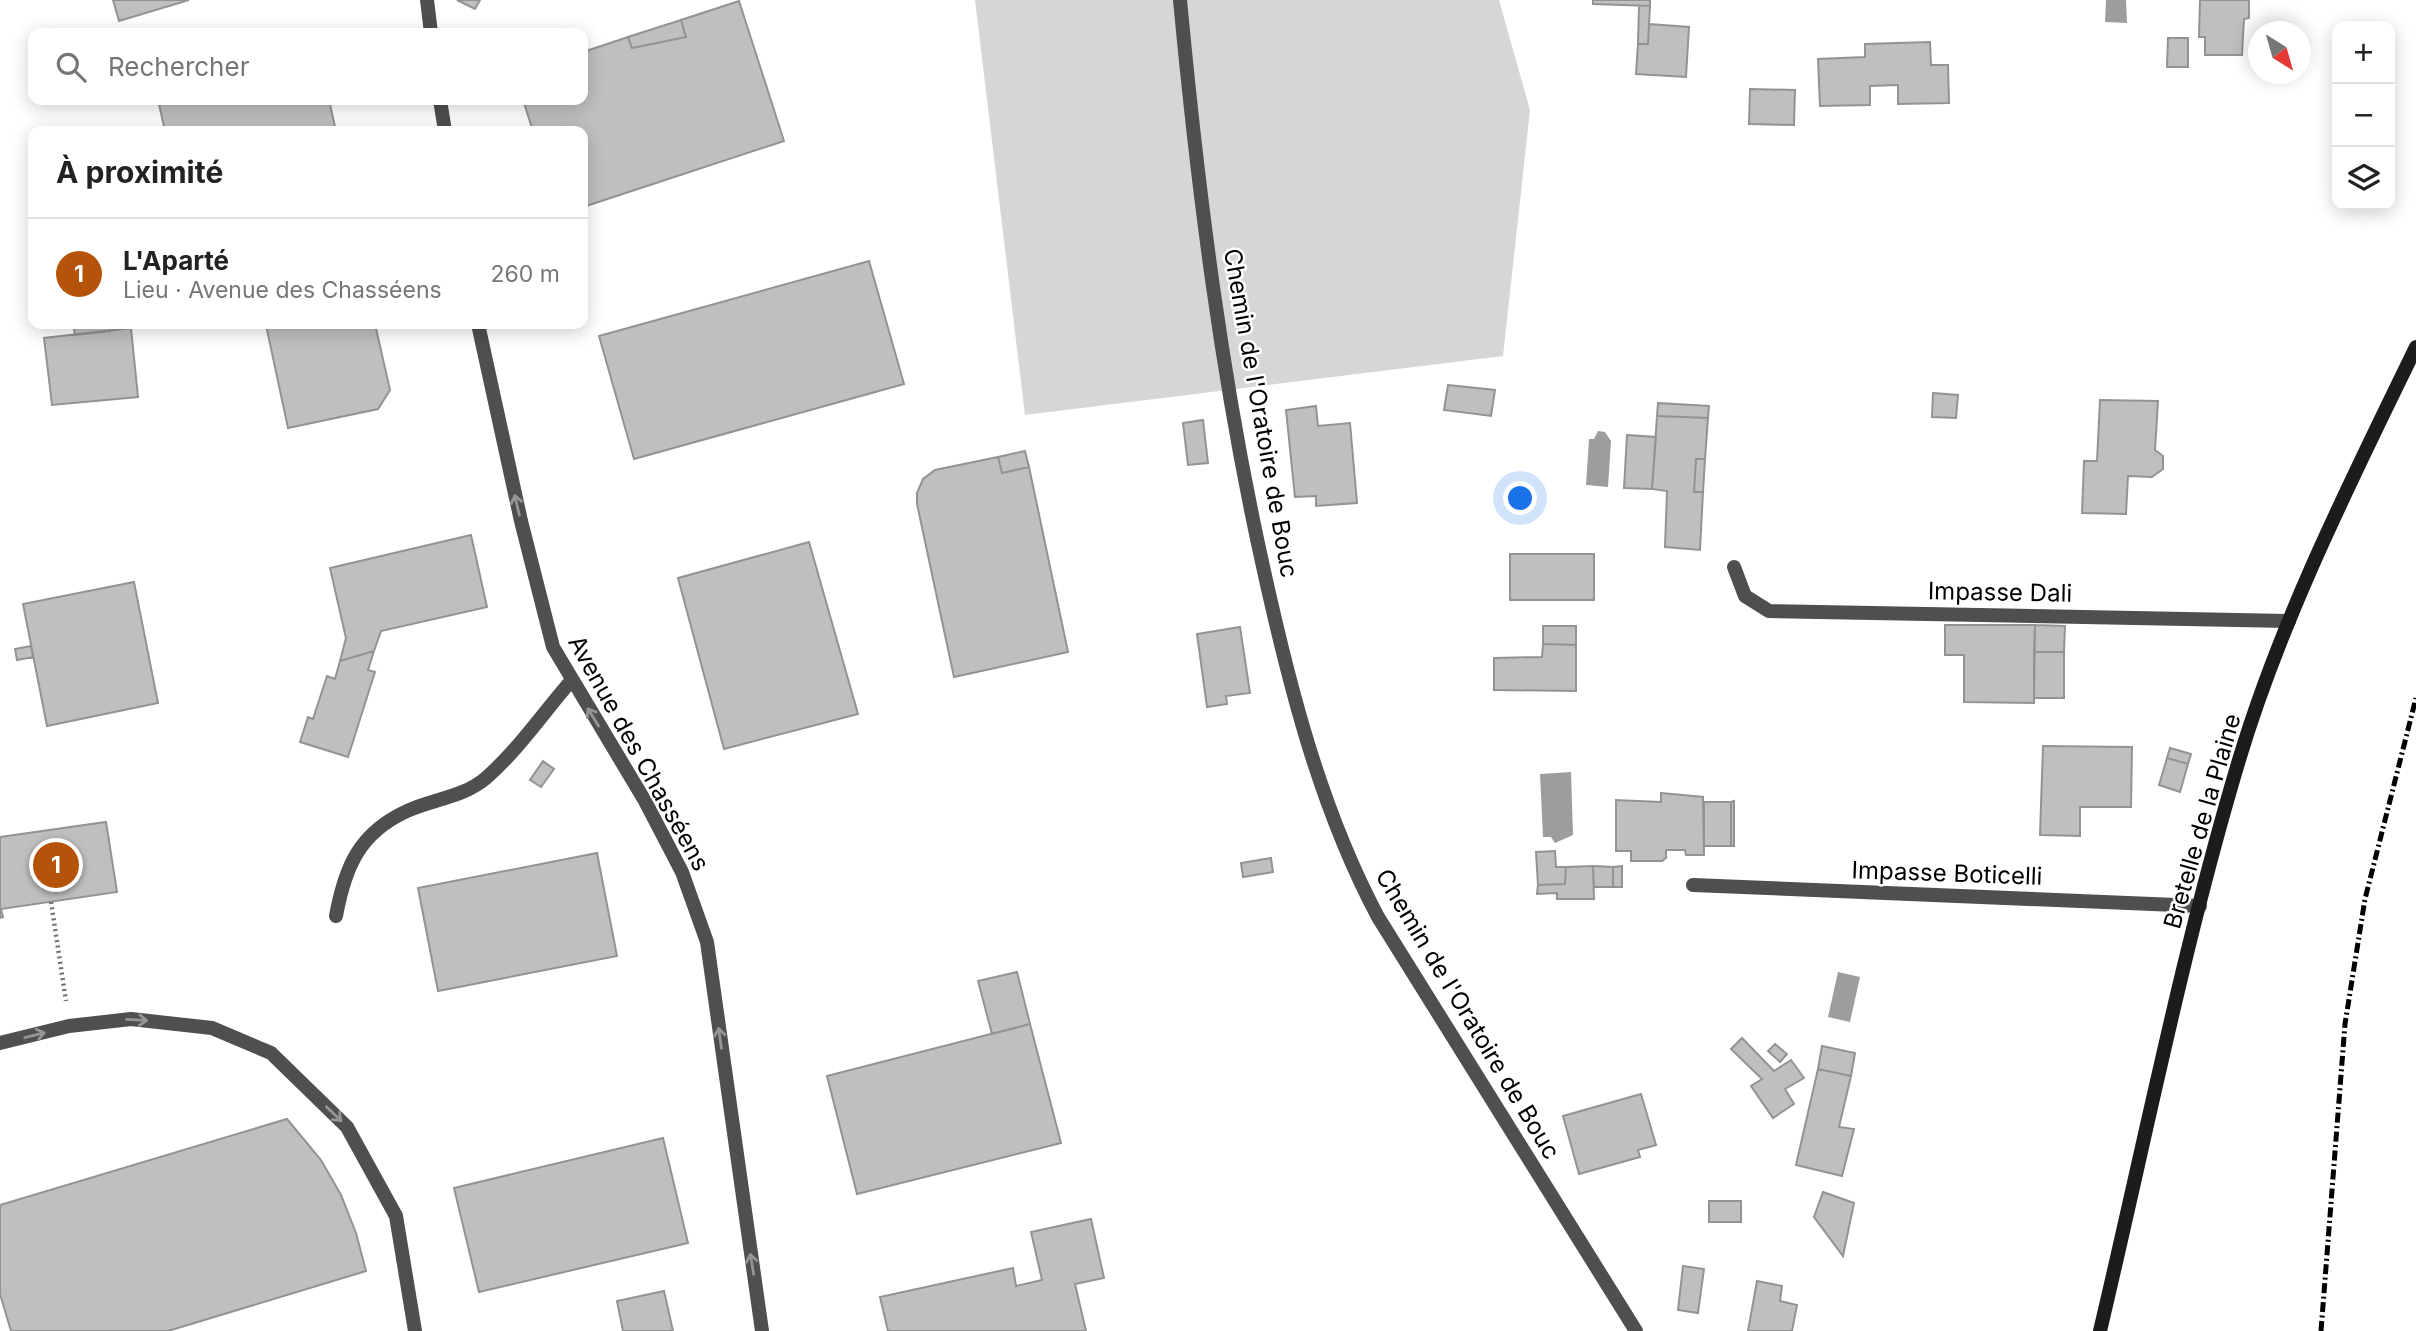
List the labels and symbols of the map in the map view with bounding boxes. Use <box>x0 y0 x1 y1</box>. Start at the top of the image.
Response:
north arrow <box>2248 21 2311 84</box>
street label: Chemin de l'Oratoire de Bouc <box>1218 246 1304 580</box>
your location <box>1503 481 1537 515</box>
one-way arrow <box>510 494 524 517</box>
street label: Impasse Dali <box>1928 576 2072 608</box>
street label: Avenue des Chasséens <box>562 630 716 876</box>
one-way arrow <box>586 708 600 728</box>
street label: Bretelle de la Plaine <box>2157 710 2247 932</box>
pin: 1 <box>33 839 79 891</box>
street label: Impasse Boticelli <box>1851 855 2043 891</box>
street label: Chemin de l'Oratoire de Bouc <box>1370 864 1566 1164</box>
one-way arrow <box>125 1014 148 1027</box>
one-way arrow <box>23 1028 46 1041</box>
one-way arrow <box>713 1028 726 1050</box>
one-way arrow <box>325 1106 342 1123</box>
one-way arrow <box>745 1253 758 1275</box>

